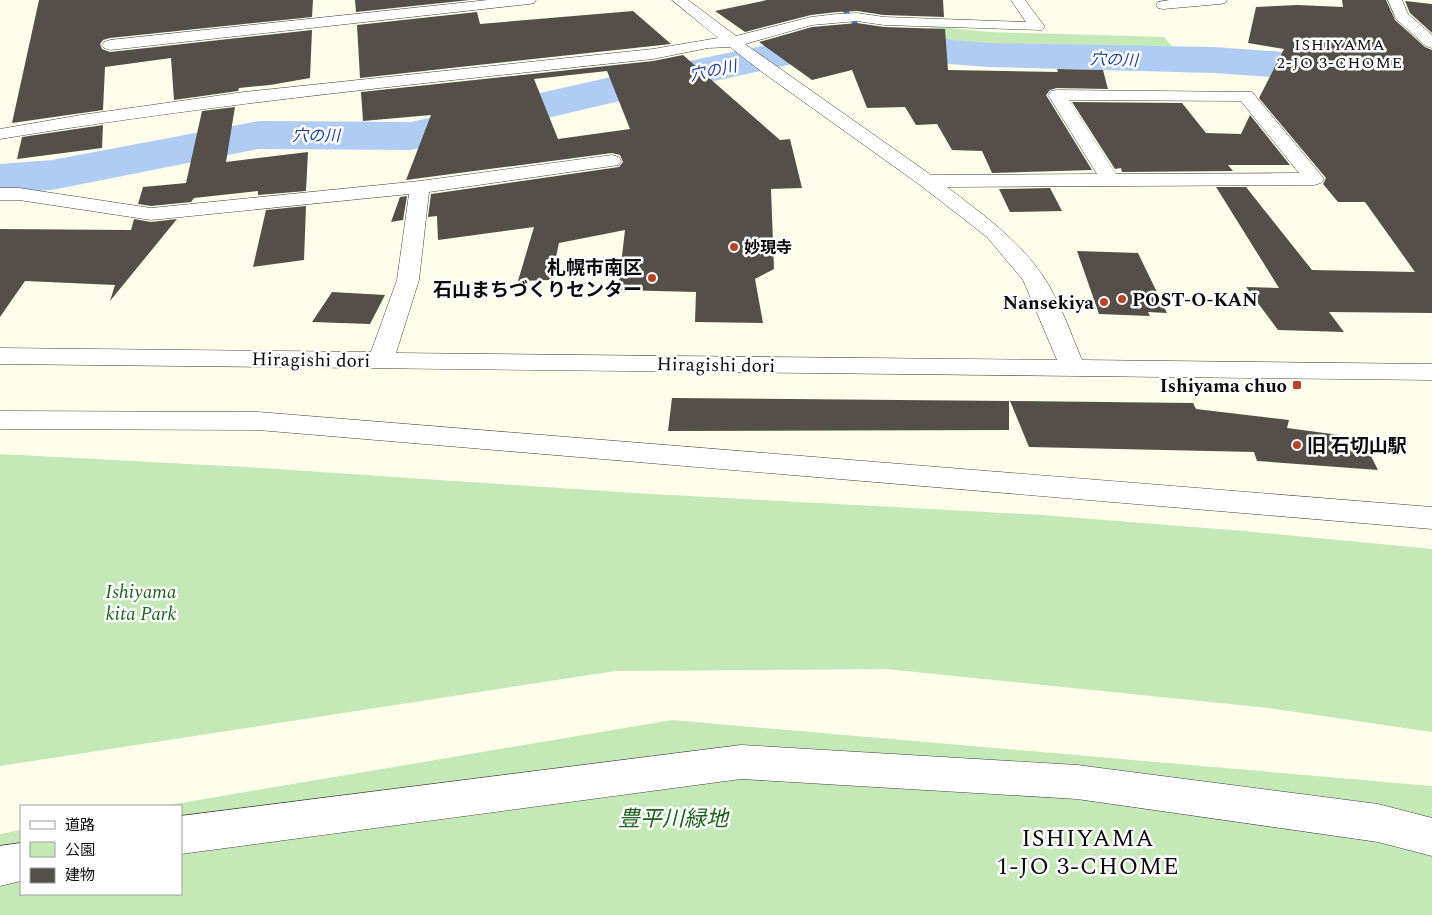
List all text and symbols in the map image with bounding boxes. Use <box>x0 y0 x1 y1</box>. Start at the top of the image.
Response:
district label: ISHIYAMA 2-JO 3-CHOME <box>1277 33 1403 75</box>
water label: 穴の川 <box>1090 47 1140 73</box>
water label: 穴の川 <box>687 54 741 88</box>
water label: 穴の川 <box>292 124 342 148</box>
place label: 妙現寺 <box>744 236 792 260</box>
marker: 妙現寺 <box>728 241 740 253</box>
place label: 札幌市南区 石山まちづくりセンター <box>433 254 642 305</box>
marker: 札幌市南区 石山まちづくりセンター <box>646 272 658 284</box>
place label: POST-O-KAN <box>1132 286 1258 315</box>
place label: Nansekiya <box>1003 289 1094 318</box>
marker: POST-O-KAN <box>1116 293 1128 305</box>
marker: Nansekiya <box>1098 296 1110 308</box>
street label: Hiragishi dori <box>251 345 371 376</box>
street label: Hiragishi dori <box>656 350 776 381</box>
place label: Ishiyama chuo <box>1160 372 1287 401</box>
marker: Ishiyama chuo <box>1291 379 1303 391</box>
place label: 旧 石切山駅 <box>1307 432 1407 461</box>
marker: 旧 石切山駅 <box>1291 439 1303 451</box>
park label: Ishiyama kita Park <box>105 578 177 629</box>
park label: 豊平川緑地 <box>618 803 730 836</box>
legend <box>20 805 182 895</box>
text: 道路 <box>65 814 95 837</box>
district label: ISHIYAMA 1-JO 3-CHOME <box>996 821 1180 885</box>
text: 公園 <box>65 839 95 862</box>
text: 建物 <box>65 864 95 887</box>

